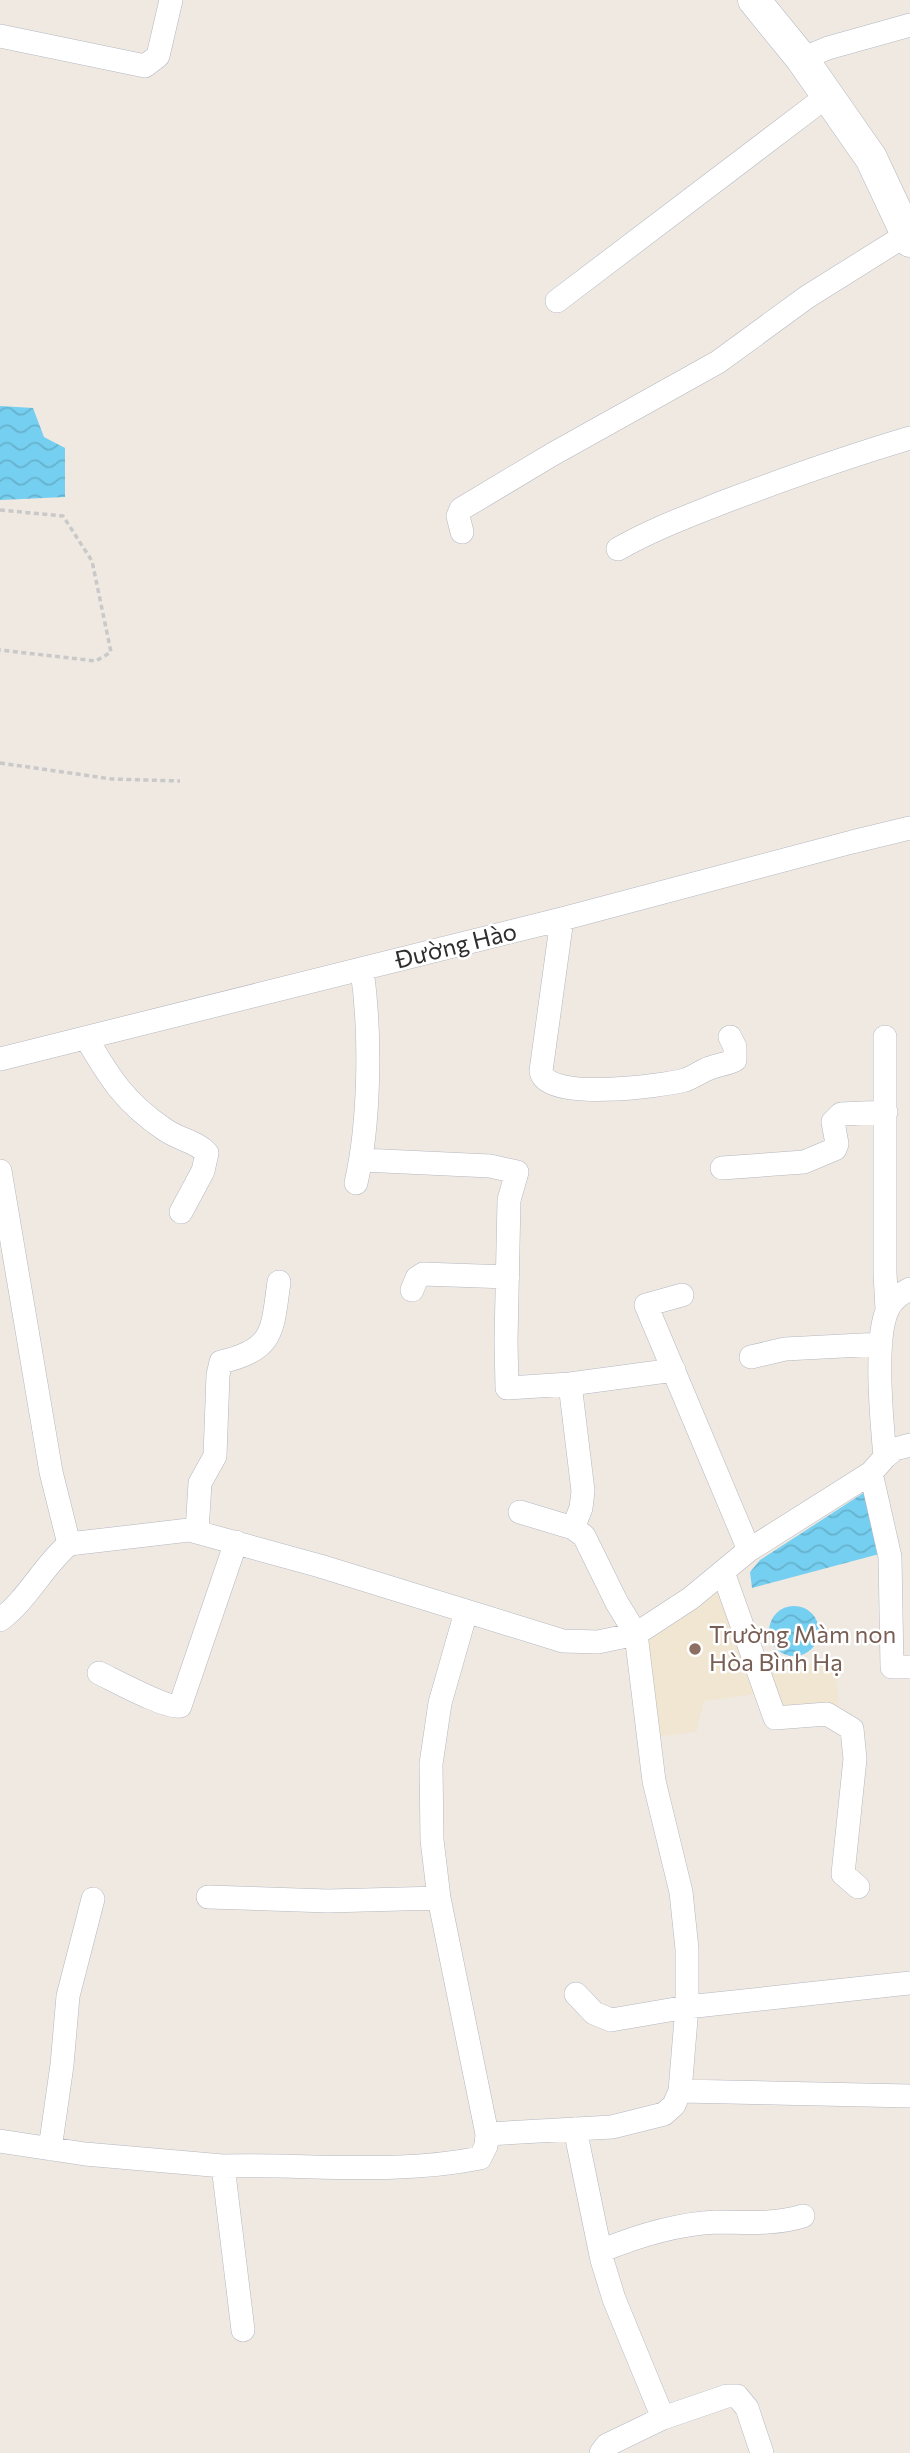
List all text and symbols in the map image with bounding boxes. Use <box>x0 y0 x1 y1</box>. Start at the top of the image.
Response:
street label: Đường Hào <box>391 915 519 974</box>
place label: Trường Màm non Hòa Bình Hạ <box>709 1619 896 1676</box>
marker: Trường Màm non Hòa Bình Hạ <box>687 1641 703 1657</box>

